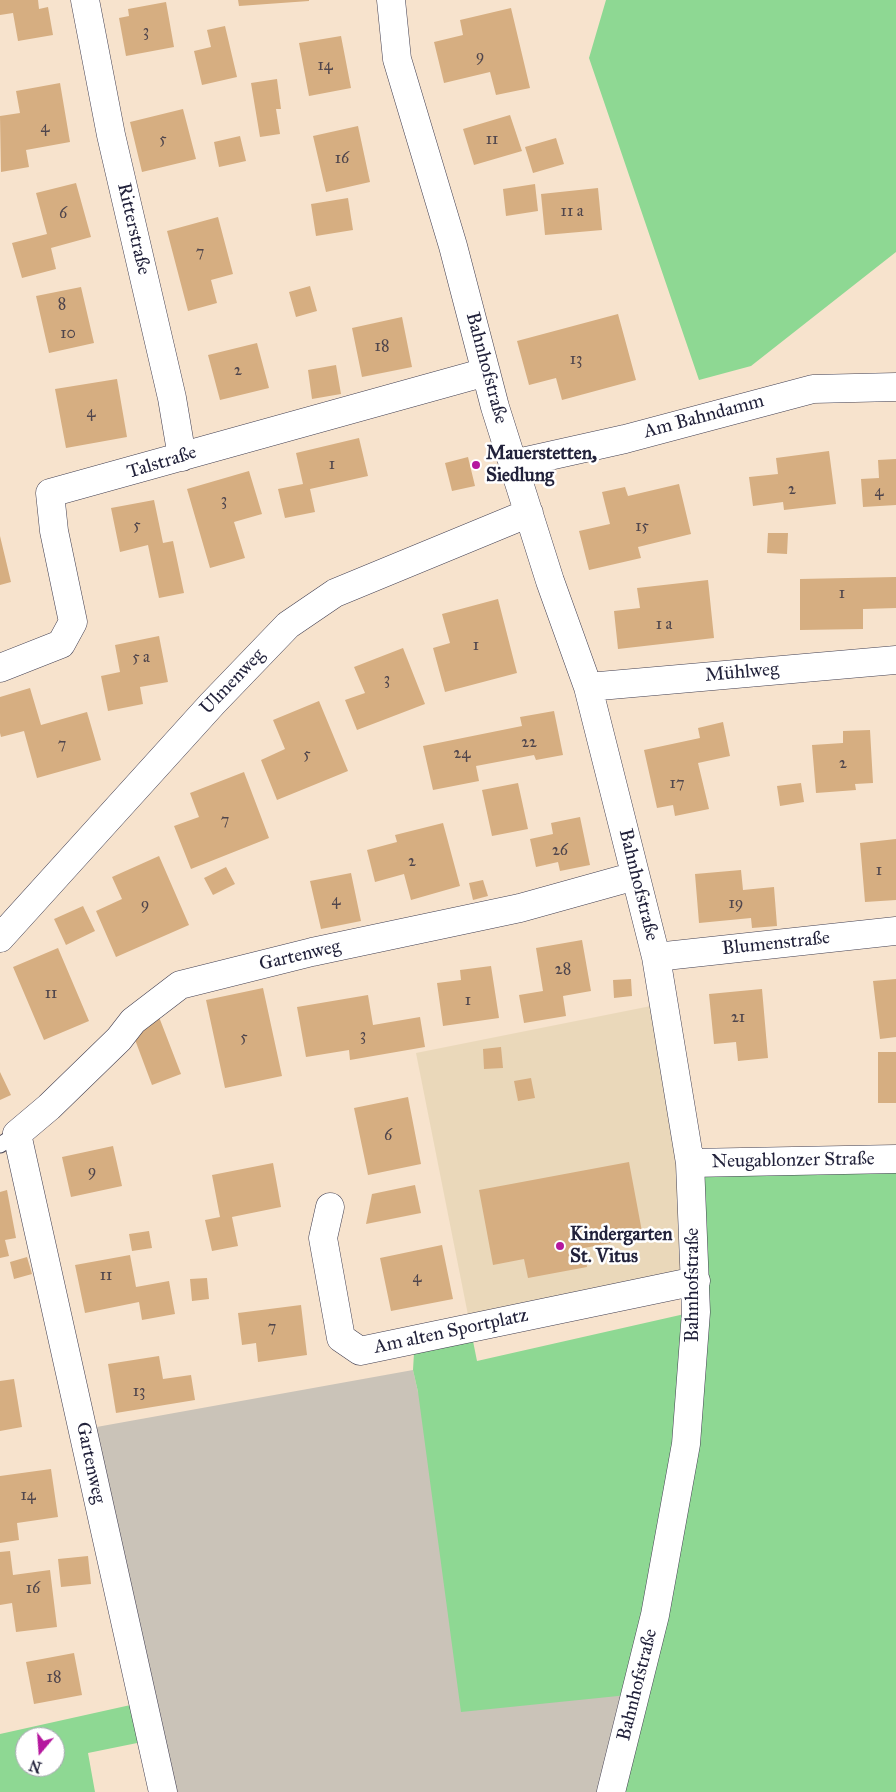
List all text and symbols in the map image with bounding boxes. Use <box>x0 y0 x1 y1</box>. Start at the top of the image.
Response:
house number: 3 <box>143 22 149 42</box>
house number: 9 <box>476 47 484 67</box>
house number: 14 <box>317 56 333 76</box>
house number: 4 <box>41 118 49 138</box>
house number: 5 <box>159 130 167 150</box>
house number: 11 <box>486 130 498 150</box>
house number: 16 <box>335 149 349 169</box>
street label: Ritterstraße <box>111 181 155 277</box>
house number: 11 a <box>561 202 583 222</box>
house number: 6 <box>59 204 67 224</box>
house number: 7 <box>196 243 204 263</box>
house number: 8 <box>58 295 66 315</box>
street label: Bahnhofstraße <box>460 310 512 426</box>
house number: 10 <box>60 324 76 344</box>
house number: 18 <box>375 337 389 357</box>
house number: 13 <box>570 350 582 370</box>
house number: 2 <box>234 361 242 381</box>
street label: Am Bahndamm <box>641 390 767 444</box>
house number: 4 <box>87 403 95 423</box>
street label: Talstraße <box>124 442 200 484</box>
place label: Mauerstetten, Siedlung <box>486 443 597 487</box>
house number: 1 <box>329 455 335 475</box>
marker: Mauerstetten, Siedlung <box>470 459 482 471</box>
house number: 2 <box>788 480 796 500</box>
house number: 4 <box>875 482 883 502</box>
house number: 3 <box>221 491 227 511</box>
house number: 5 <box>133 516 141 536</box>
house number: 15 <box>635 517 649 537</box>
house number: 1 <box>839 584 845 604</box>
house number: 1 a <box>656 615 672 635</box>
house number: 1 <box>473 636 479 656</box>
street label: Ulmenweg <box>196 644 270 720</box>
house number: 5 a <box>132 648 150 668</box>
street label: Mühlweg <box>704 658 780 688</box>
house number: 3 <box>384 670 390 690</box>
house number: 22 <box>521 733 537 753</box>
house number: 7 <box>58 735 66 755</box>
house number: 24 <box>454 744 470 764</box>
house number: 5 <box>303 745 311 765</box>
house number: 2 <box>839 754 847 774</box>
house number: 17 <box>670 774 684 794</box>
house number: 7 <box>221 811 229 831</box>
street label: Bahnhofstraße <box>613 827 663 943</box>
house number: 26 <box>552 841 568 861</box>
house number: 2 <box>408 852 416 872</box>
house number: 1 <box>876 861 882 881</box>
house number: 4 <box>332 891 340 911</box>
house number: 19 <box>729 894 743 914</box>
house number: 9 <box>141 895 149 915</box>
street label: Blumenstraße <box>721 927 831 961</box>
street label: Gartenweg <box>257 936 343 976</box>
house number: 28 <box>555 960 571 980</box>
house number: 11 <box>45 984 57 1004</box>
house number: 1 <box>465 991 471 1011</box>
house number: 21 <box>731 1008 745 1028</box>
house number: 3 <box>360 1026 366 1046</box>
house number: 5 <box>240 1028 248 1048</box>
house number: 6 <box>384 1126 392 1146</box>
street label: Neugablonzer Straße <box>711 1148 875 1174</box>
house number: 9 <box>88 1162 96 1182</box>
place label: Kindergarten St. Vitus <box>570 1224 672 1268</box>
street label: Bahnhofstraße <box>682 1228 704 1342</box>
marker: Kindergarten St. Vitus <box>554 1240 566 1252</box>
house number: 11 <box>100 1266 112 1286</box>
house number: 4 <box>413 1268 421 1288</box>
street label: Am alten Sportplatz <box>372 1305 530 1359</box>
house number: 7 <box>268 1318 276 1338</box>
house number: 13 <box>133 1382 145 1402</box>
street label: Gartenweg <box>70 1420 110 1506</box>
house number: 14 <box>20 1486 36 1506</box>
house number: 16 <box>26 1579 40 1599</box>
street label: Bahnhofstraße <box>613 1627 663 1743</box>
house number: 18 <box>47 1668 61 1688</box>
north arrow <box>15 1727 65 1777</box>
text: N <box>27 1756 44 1776</box>

